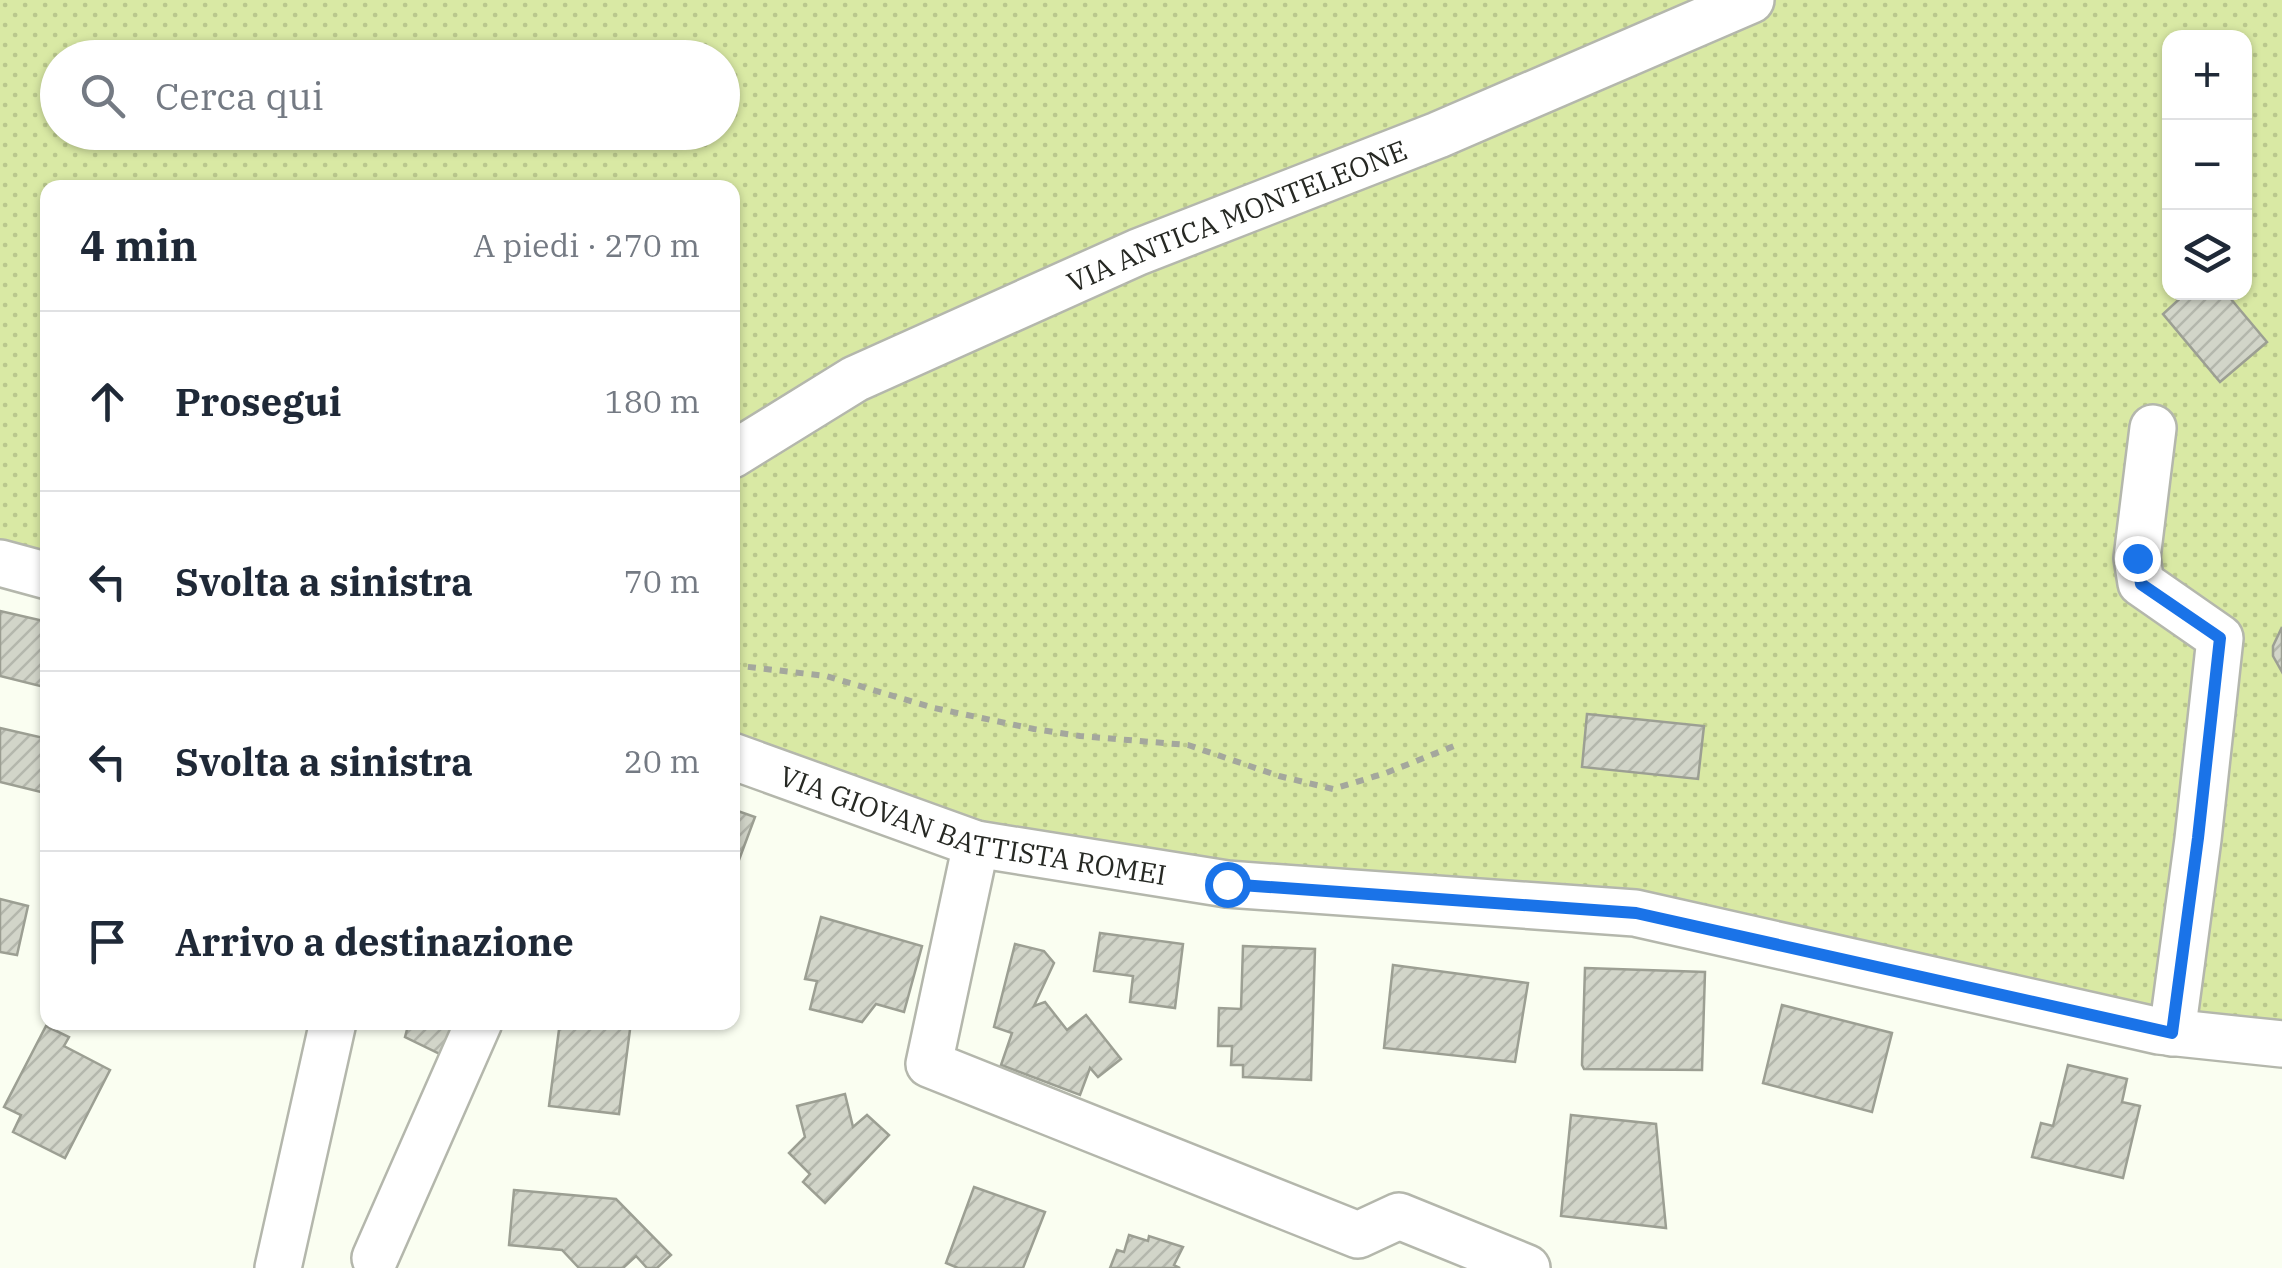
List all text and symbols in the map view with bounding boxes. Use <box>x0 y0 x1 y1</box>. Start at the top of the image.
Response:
map controls <box>2162 30 2252 300</box>
button: + <box>2162 30 2252 120</box>
search box <box>40 40 740 150</box>
icon: search <box>75 68 130 123</box>
text: Cerca qui <box>155 71 324 120</box>
button: − <box>2162 120 2252 210</box>
street label: VIA ANTICA MONTELEONE <box>1061 131 1412 300</box>
button: layers <box>2162 210 2252 300</box>
text: 4 min <box>80 218 198 273</box>
text: A piedi · 270 m <box>473 224 700 266</box>
icon: ahead <box>80 374 135 429</box>
text: Prosegui <box>175 377 342 426</box>
text: 180 m <box>604 380 700 422</box>
route end <box>2115 536 2161 582</box>
icon: left <box>80 554 135 609</box>
text: Svolta a sinistra <box>175 557 473 606</box>
text: 70 m <box>624 560 700 602</box>
icon: left <box>80 734 135 789</box>
text: Svolta a sinistra <box>175 737 473 786</box>
text: 20 m <box>624 740 700 782</box>
street label: VIA GIOVAN BATTISTA ROMEI <box>775 756 1169 893</box>
route start <box>1205 862 1251 908</box>
icon: arrive <box>80 914 135 969</box>
text: Arrivo a destinazione <box>175 917 574 966</box>

